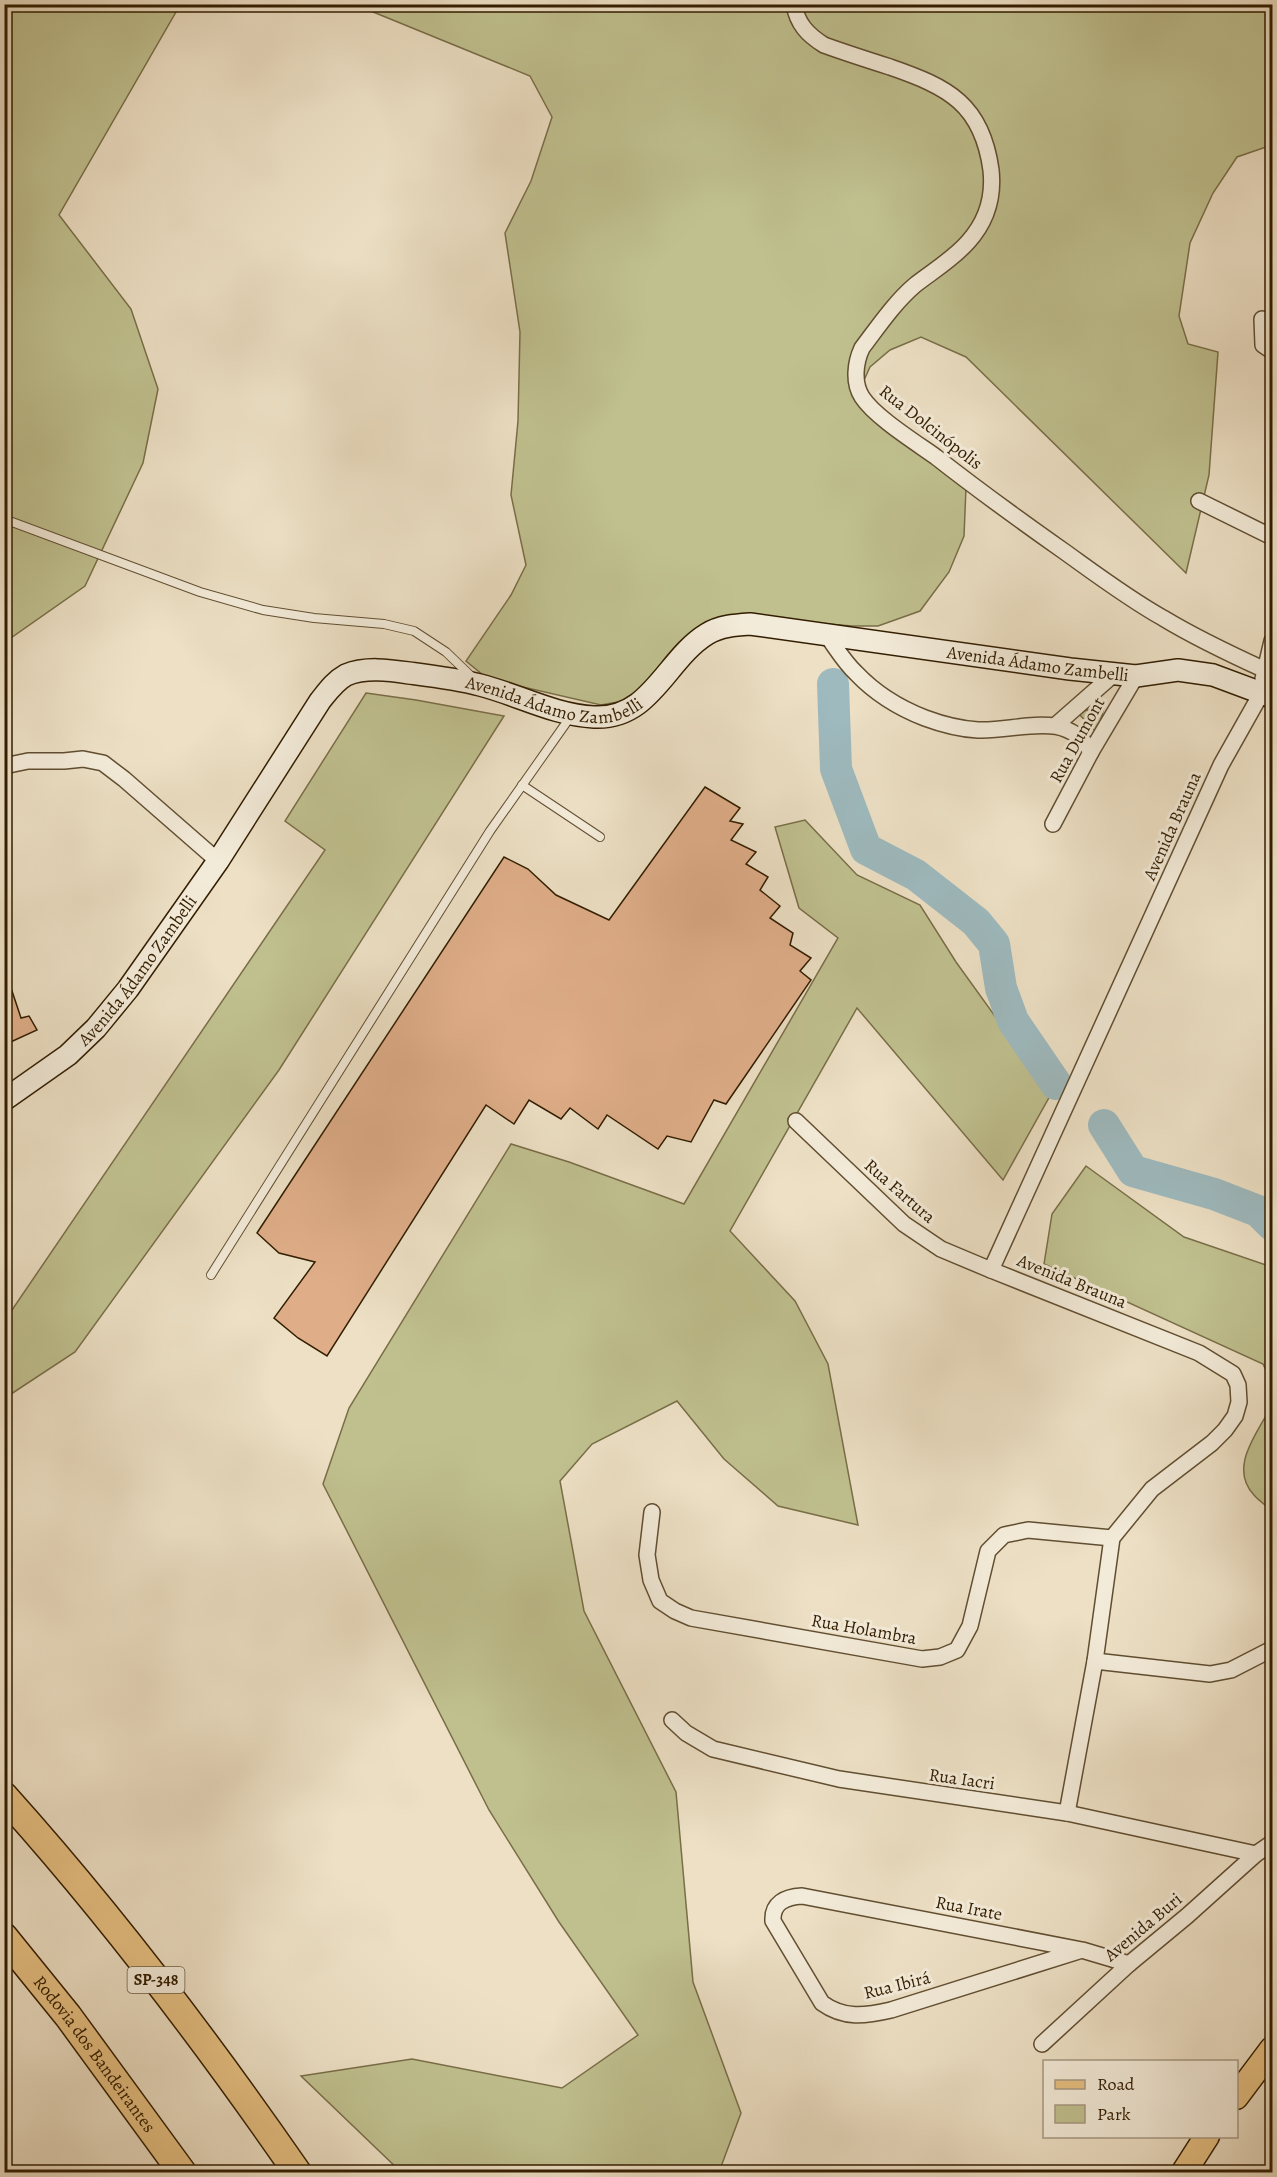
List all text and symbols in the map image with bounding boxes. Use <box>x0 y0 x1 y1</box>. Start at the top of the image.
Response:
street label: Rua Dolcinópolis <box>874 379 988 475</box>
street label: Avenida Ádamo Zambelli <box>945 640 1130 687</box>
street label: Avenida Ádamo Zambelli <box>463 670 648 729</box>
street label: Rua Dumont <box>1044 693 1110 787</box>
street label: Avenida Brauna <box>1137 768 1207 885</box>
street label: Avenida Ádamo Zambelli <box>72 890 202 1052</box>
street label: Rua Fartura <box>859 1154 941 1229</box>
street label: Avenida Brauna <box>1013 1248 1131 1314</box>
street label: Rua Holambra <box>810 1608 919 1650</box>
street label: Rua Iacri <box>928 1763 996 1795</box>
street label: Avenida Buri <box>1098 1887 1187 1967</box>
street label: Rua Irate <box>934 1890 1004 1926</box>
street label: Rua Ibirá <box>861 1965 933 2005</box>
road number: SP-348 <box>128 1967 184 1993</box>
street label: Rodovia dos Bandeirantes <box>28 1970 161 2137</box>
legend <box>1043 2060 1238 2138</box>
text: Road <box>1097 2072 1135 2096</box>
text: Park <box>1097 2102 1131 2126</box>

